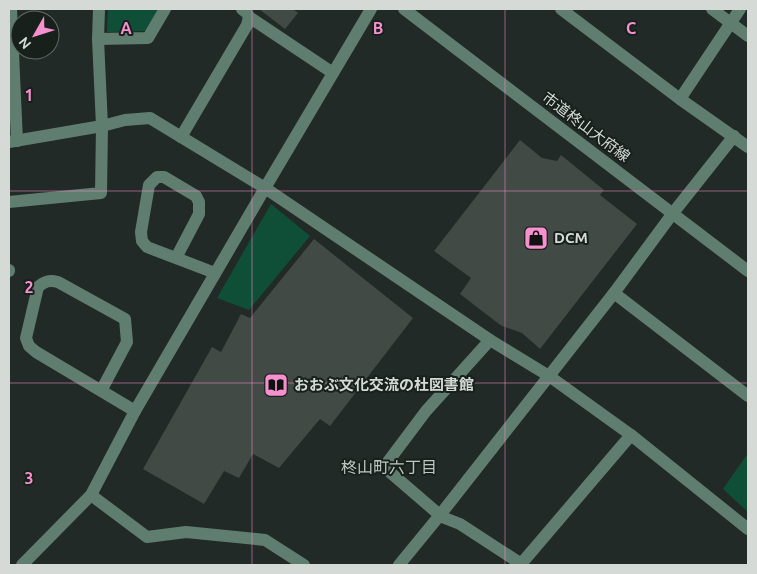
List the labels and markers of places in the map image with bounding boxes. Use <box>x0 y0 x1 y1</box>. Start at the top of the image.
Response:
shop icon: DCM <box>523 225 549 251</box>
place label: DCM <box>554 229 588 246</box>
library icon: おおぶ文化交流の杜図書館 <box>263 372 289 398</box>
place label: おおぶ文化交流の杜図書館 <box>294 376 474 393</box>

